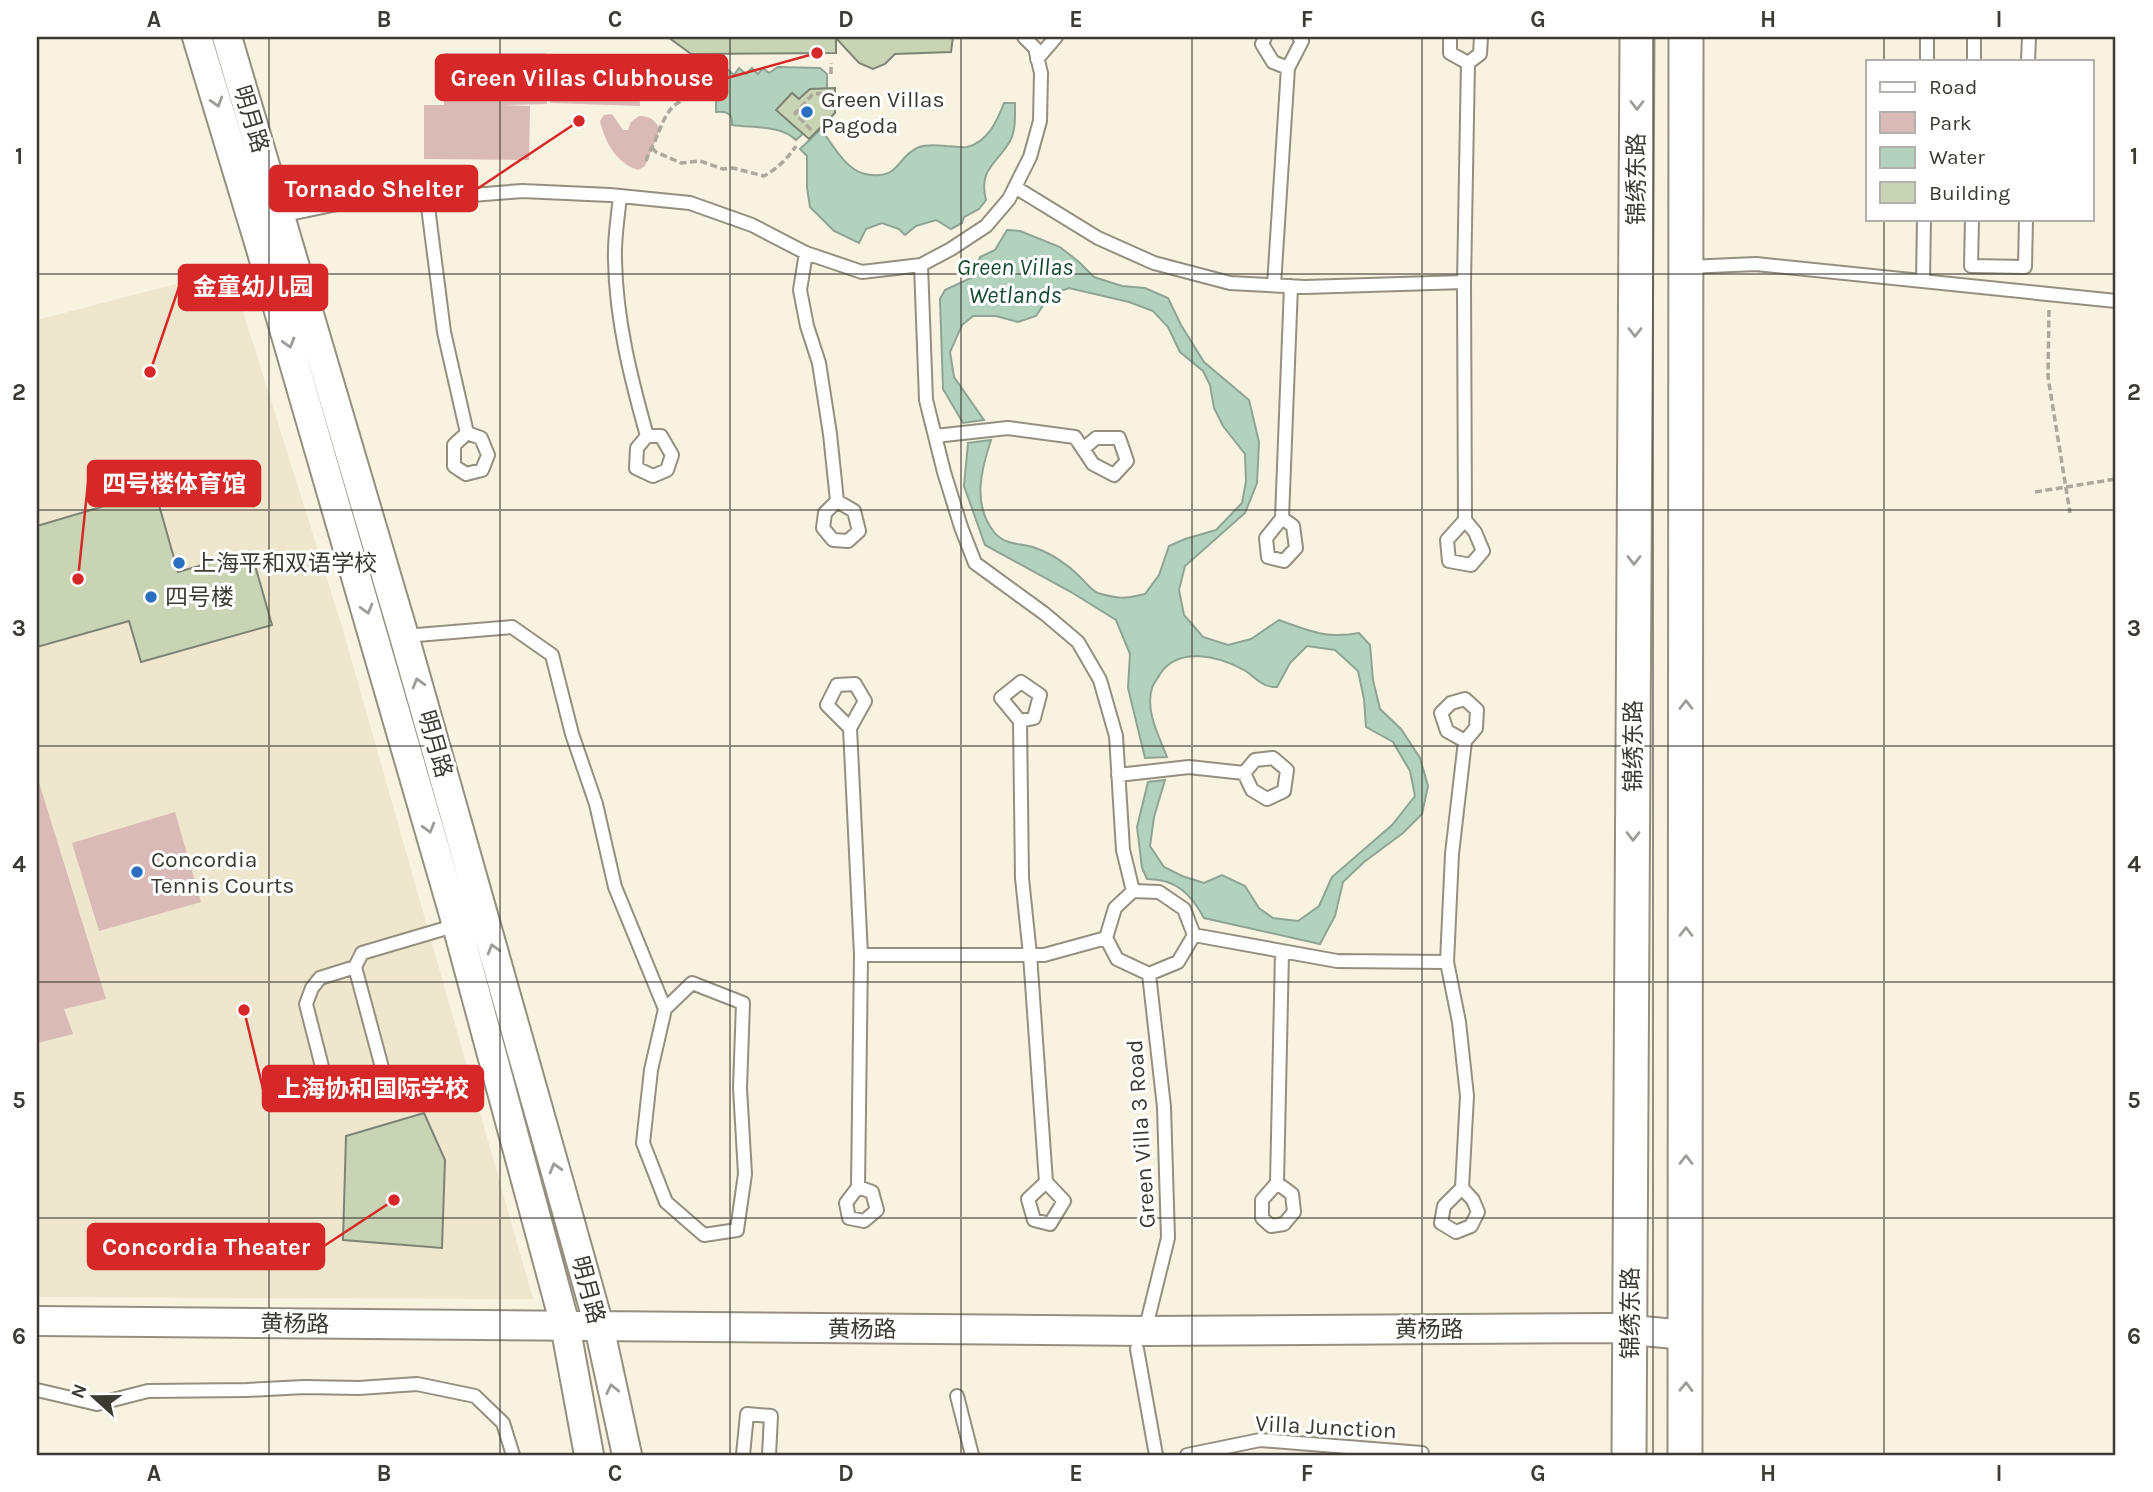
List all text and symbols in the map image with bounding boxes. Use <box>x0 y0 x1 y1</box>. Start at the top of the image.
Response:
text: A <box>147 6 161 33</box>
text: B <box>377 6 391 33</box>
text: C <box>608 6 622 33</box>
text: D <box>838 6 854 33</box>
text: E <box>1069 6 1083 33</box>
text: F <box>1301 6 1313 33</box>
text: G <box>1530 6 1546 33</box>
text: H <box>1760 6 1776 33</box>
text: I <box>1995 6 2003 33</box>
callout: Green Villas Clubhouse <box>436 55 727 100</box>
legend <box>1866 60 2094 220</box>
text: Green Villas Clubhouse <box>450 64 714 92</box>
text: Road <box>1929 75 1977 99</box>
street label: 明月路 <box>228 82 274 156</box>
place label: Green Villas Pagoda <box>821 86 945 139</box>
one-way arrow <box>208 96 223 108</box>
one-way arrow <box>1629 100 1644 111</box>
marker: Green Villas Pagoda <box>799 104 815 120</box>
text: Park <box>1929 111 1972 135</box>
street label: 锦绣东路 <box>1623 133 1650 225</box>
text: 1 <box>15 143 23 170</box>
text: 1 <box>2130 143 2138 170</box>
text: Water <box>1929 145 1985 169</box>
callout: Tornado Shelter <box>270 166 477 211</box>
text: Tornado Shelter <box>285 175 464 203</box>
text: Building <box>1929 181 2010 205</box>
water label: Green Villas Wetlands <box>957 253 1073 309</box>
callout: 金童幼儿园 <box>179 265 327 310</box>
text: 金童幼儿园 <box>193 273 313 301</box>
one-way arrow <box>1627 328 1643 338</box>
one-way arrow <box>281 337 295 349</box>
text: 2 <box>12 379 26 406</box>
text: 2 <box>2127 379 2141 406</box>
callout: 四号楼体育馆 <box>88 461 260 506</box>
text: 四号楼体育馆 <box>102 470 246 498</box>
place label: 上海平和双语学校 <box>193 550 377 577</box>
marker: 上海平和双语学校 <box>171 555 187 571</box>
one-way arrow <box>1626 555 1642 566</box>
place label: 四号楼 <box>165 584 234 611</box>
marker: 四号楼 <box>143 589 159 605</box>
one-way arrow <box>358 603 373 615</box>
text: 3 <box>12 615 26 642</box>
text: 3 <box>2127 615 2141 642</box>
one-way arrow <box>411 678 426 690</box>
one-way arrow <box>1678 699 1694 709</box>
street label: 锦绣东路 <box>1620 700 1647 792</box>
street label: 明月路 <box>413 707 457 781</box>
one-way arrow <box>421 821 435 833</box>
one-way arrow <box>1625 832 1641 842</box>
place label: Concordia Tennis Courts <box>151 846 294 899</box>
text: 4 <box>12 851 26 878</box>
text: 4 <box>2127 851 2141 878</box>
marker: Concordia Tennis Courts <box>129 864 145 880</box>
one-way arrow <box>1678 926 1694 937</box>
one-way arrow <box>487 944 502 956</box>
street label: Green Villa 3 Road <box>1121 1039 1161 1229</box>
callout: 上海协和国际学校 <box>263 1066 483 1111</box>
text: 上海协和国际学校 <box>277 1075 469 1103</box>
text: 5 <box>12 1087 26 1114</box>
text: 5 <box>2127 1087 2141 1114</box>
one-way arrow <box>1678 1154 1694 1164</box>
one-way arrow <box>549 1163 564 1175</box>
callout: Concordia Theater <box>88 1224 324 1269</box>
text: Concordia Theater <box>102 1233 311 1261</box>
street label: 明月路 <box>566 1253 610 1327</box>
street label: 锦绣东路 <box>1617 1267 1644 1359</box>
street label: 黄杨路 <box>260 1310 330 1338</box>
street label: 黄杨路 <box>828 1316 897 1343</box>
street label: 黄杨路 <box>1395 1316 1464 1343</box>
text: 6 <box>12 1323 26 1350</box>
text: 6 <box>2127 1323 2141 1350</box>
north arrow <box>60 1362 130 1432</box>
text: N <box>66 1381 92 1402</box>
one-way arrow <box>1678 1381 1693 1392</box>
one-way arrow <box>606 1383 621 1395</box>
street label: Villa Junction <box>1255 1410 1397 1444</box>
text: A <box>147 1460 161 1487</box>
text: B <box>377 1460 391 1487</box>
text: C <box>608 1460 622 1487</box>
text: D <box>838 1460 854 1487</box>
text: E <box>1069 1460 1083 1487</box>
text: F <box>1301 1460 1313 1487</box>
text: G <box>1530 1460 1546 1487</box>
text: H <box>1760 1460 1776 1487</box>
text: I <box>1995 1460 2003 1487</box>

